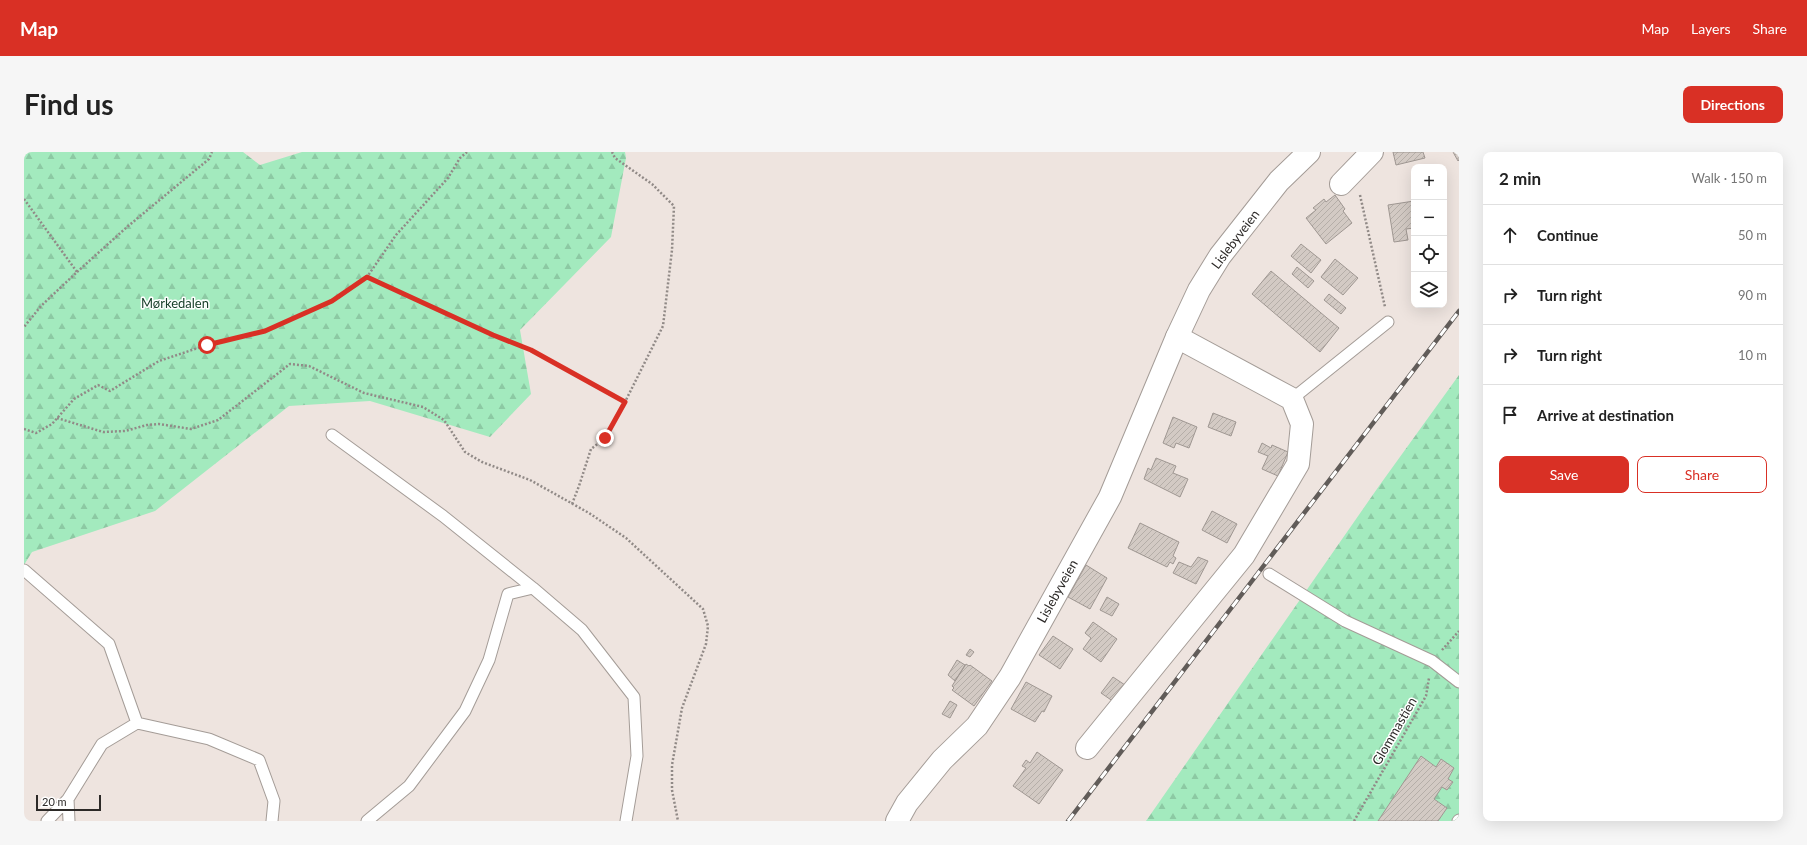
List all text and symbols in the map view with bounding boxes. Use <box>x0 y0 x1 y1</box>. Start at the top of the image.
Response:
text: Map <box>20 17 58 40</box>
text: Map <box>1641 20 1669 37</box>
text: Layers <box>1691 20 1731 37</box>
text: Share <box>1753 20 1787 37</box>
button: Directions <box>1683 86 1783 123</box>
text: Find us <box>24 87 114 121</box>
map controls <box>1411 164 1447 308</box>
button: + <box>1411 164 1447 200</box>
text: 2 min <box>1499 168 1541 189</box>
text: Walk · 150 m <box>1691 170 1767 186</box>
button: − <box>1411 200 1447 236</box>
street label: Lislebyveien <box>1208 206 1262 272</box>
icon: ahead <box>1499 224 1521 246</box>
text: Continue <box>1537 226 1598 244</box>
text: 50 m <box>1738 227 1767 243</box>
button: locate <box>1411 236 1447 272</box>
button: layers <box>1411 272 1447 308</box>
icon: right <box>1499 284 1521 306</box>
text: Turn right <box>1537 286 1602 304</box>
text: 90 m <box>1738 287 1767 303</box>
park label: Mørkedalen <box>141 295 209 311</box>
route start <box>198 336 216 354</box>
icon: right <box>1499 344 1521 366</box>
text: Turn right <box>1537 346 1602 364</box>
text: 10 m <box>1738 347 1767 363</box>
icon: arrive <box>1499 404 1521 426</box>
text: Arrive at destination <box>1537 406 1674 424</box>
route end <box>596 429 614 447</box>
button: Save <box>1499 456 1629 493</box>
button: Share <box>1637 456 1767 493</box>
street label: Lislebyveien <box>1033 557 1081 625</box>
street label: Glommastien <box>1368 694 1420 768</box>
scale bar <box>36 793 101 812</box>
text: 20 m <box>42 795 67 808</box>

